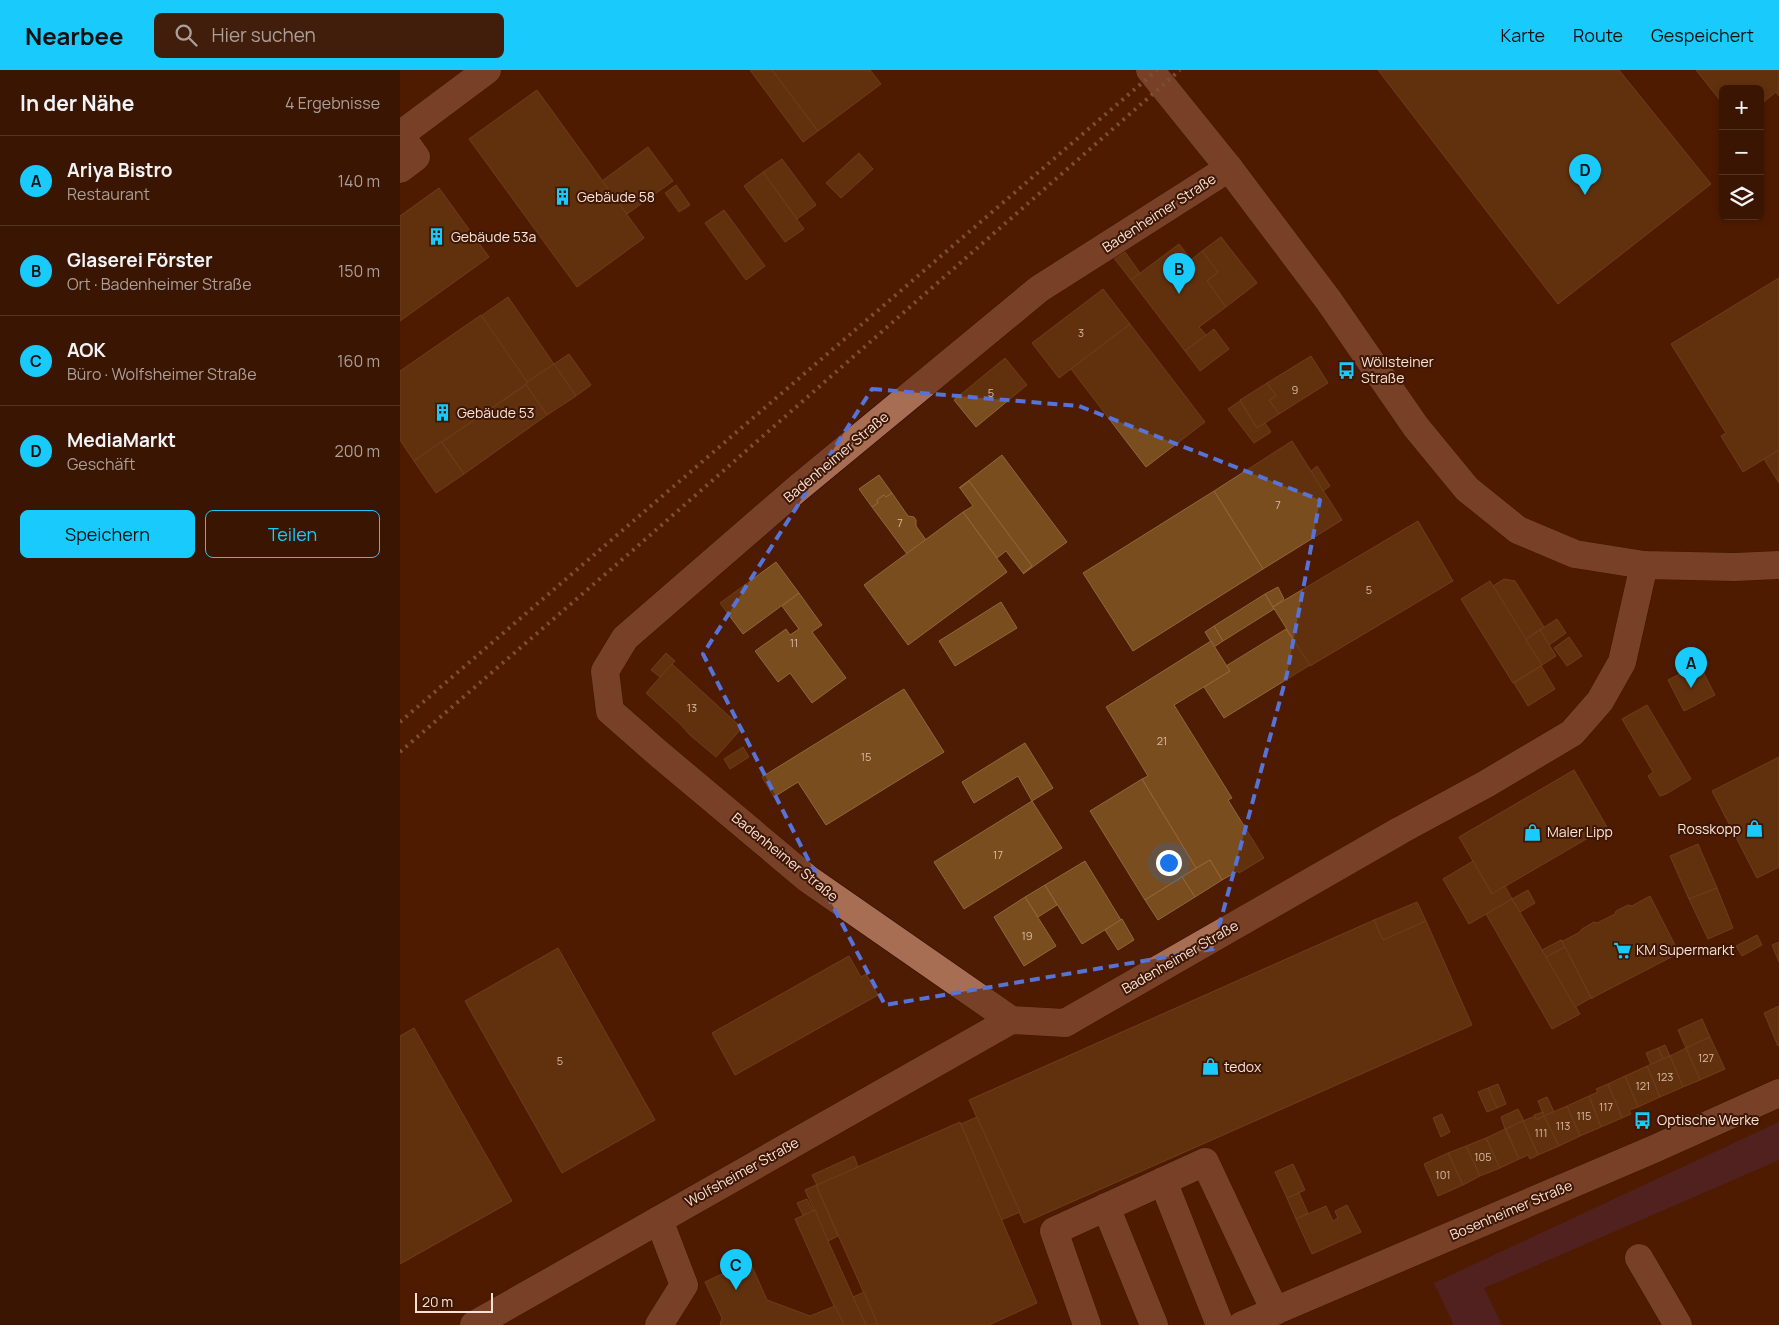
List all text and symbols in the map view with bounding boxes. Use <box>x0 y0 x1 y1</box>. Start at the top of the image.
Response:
search box <box>154 13 504 58</box>
text: Nearbee <box>25 19 124 52</box>
icon: search <box>172 21 200 49</box>
text: Hier suchen <box>212 22 316 48</box>
text: Karte <box>1500 23 1545 47</box>
text: Route <box>1573 23 1623 47</box>
text: Gespeichert <box>1651 23 1754 47</box>
map controls <box>1719 85 1764 220</box>
button: + <box>1719 85 1764 130</box>
text: In der Nähe <box>20 89 134 117</box>
text: 4 Ergebnisse <box>285 92 380 114</box>
button: − <box>1719 130 1764 175</box>
pin: D <box>1569 154 1601 195</box>
text: Ariya Bistro <box>67 157 173 183</box>
street label: Badenheimer Straße <box>1098 169 1219 256</box>
text: A <box>31 170 41 192</box>
text: 140 m <box>338 170 380 192</box>
button: layers <box>1719 175 1764 220</box>
text: Restaurant <box>67 183 150 205</box>
building icon: Gebäude 58 <box>553 187 573 207</box>
place label: Gebäude 58 <box>577 187 655 206</box>
building icon: Gebäude 53a <box>427 227 447 247</box>
place label: Gebäude 53a <box>451 227 536 246</box>
text: Glaserei Förster <box>67 247 212 273</box>
pin: B <box>1163 253 1195 294</box>
text: B <box>31 260 41 282</box>
text: 150 m <box>338 260 380 282</box>
text: Ort · Badenheimer Straße <box>67 273 252 295</box>
house number: 3 <box>1078 325 1084 340</box>
text: AOK <box>67 337 106 363</box>
text: C <box>30 350 42 372</box>
text: 160 m <box>337 350 380 372</box>
place label: Wöllsteiner Straße <box>1361 352 1434 387</box>
bus stop icon: Wöllsteiner Straße <box>1337 360 1357 380</box>
text: Büro · Wolfsheimer Straße <box>67 363 257 385</box>
house number: 9 <box>1292 382 1299 397</box>
house number: 5 <box>988 385 994 400</box>
building icon: Gebäude 53 <box>433 403 453 423</box>
place label: Gebäude 53 <box>457 403 535 422</box>
street label: Badenheimer Straße <box>779 407 892 506</box>
text: MediaMarkt <box>67 427 176 453</box>
text: D <box>30 440 42 462</box>
text: 200 m <box>335 440 380 462</box>
text: Geschäft <box>67 453 135 475</box>
house number: 7 <box>1275 497 1281 512</box>
button: Speichern <box>20 510 195 558</box>
button: Teilen <box>205 510 380 558</box>
house number: 7 <box>897 515 903 530</box>
house number: 5 <box>1366 582 1372 597</box>
house number: 11 <box>790 635 798 650</box>
pin: A <box>1675 647 1707 688</box>
house number: 13 <box>687 700 697 715</box>
house number: 21 <box>1157 733 1167 748</box>
house number: 15 <box>861 749 871 764</box>
street label: Badenheimer Straße <box>728 808 843 906</box>
place label: Rosskopp <box>1678 819 1741 838</box>
shop icon: Rosskopp <box>1745 819 1765 839</box>
shop icon: Maler Lipp <box>1523 822 1543 842</box>
place label: Maler Lipp <box>1547 822 1613 841</box>
house number: 17 <box>993 847 1003 862</box>
your location <box>1156 850 1182 876</box>
street label: Badenheimer Straße <box>1118 915 1242 998</box>
house number: 19 <box>1021 928 1033 943</box>
supermarket icon: KM Supermarkt <box>1612 940 1632 960</box>
place label: KM Supermarkt <box>1636 940 1735 959</box>
house number: 127 <box>1698 1050 1714 1065</box>
house number: 5 <box>557 1053 563 1068</box>
shop icon: tedox <box>1200 1057 1220 1077</box>
place label: tedox <box>1224 1057 1262 1076</box>
house number: 123 <box>1657 1069 1673 1084</box>
house number: 121 <box>1636 1078 1650 1093</box>
house number: 117 <box>1599 1099 1613 1114</box>
house number: 115 <box>1577 1108 1591 1123</box>
bus stop icon: Optische Werke <box>1633 1110 1653 1130</box>
place label: Optische Werke <box>1657 1110 1759 1129</box>
house number: 113 <box>1556 1118 1570 1133</box>
house number: 111 <box>1535 1125 1547 1140</box>
street label: Wolfsheimer Straße <box>682 1132 802 1211</box>
house number: 105 <box>1474 1149 1492 1164</box>
house number: 101 <box>1435 1167 1451 1182</box>
street label: Bosenheimer Straße <box>1447 1175 1575 1244</box>
pin: C <box>720 1249 752 1290</box>
scale bar <box>415 1290 492 1313</box>
text: 20 m <box>422 1292 453 1311</box>

